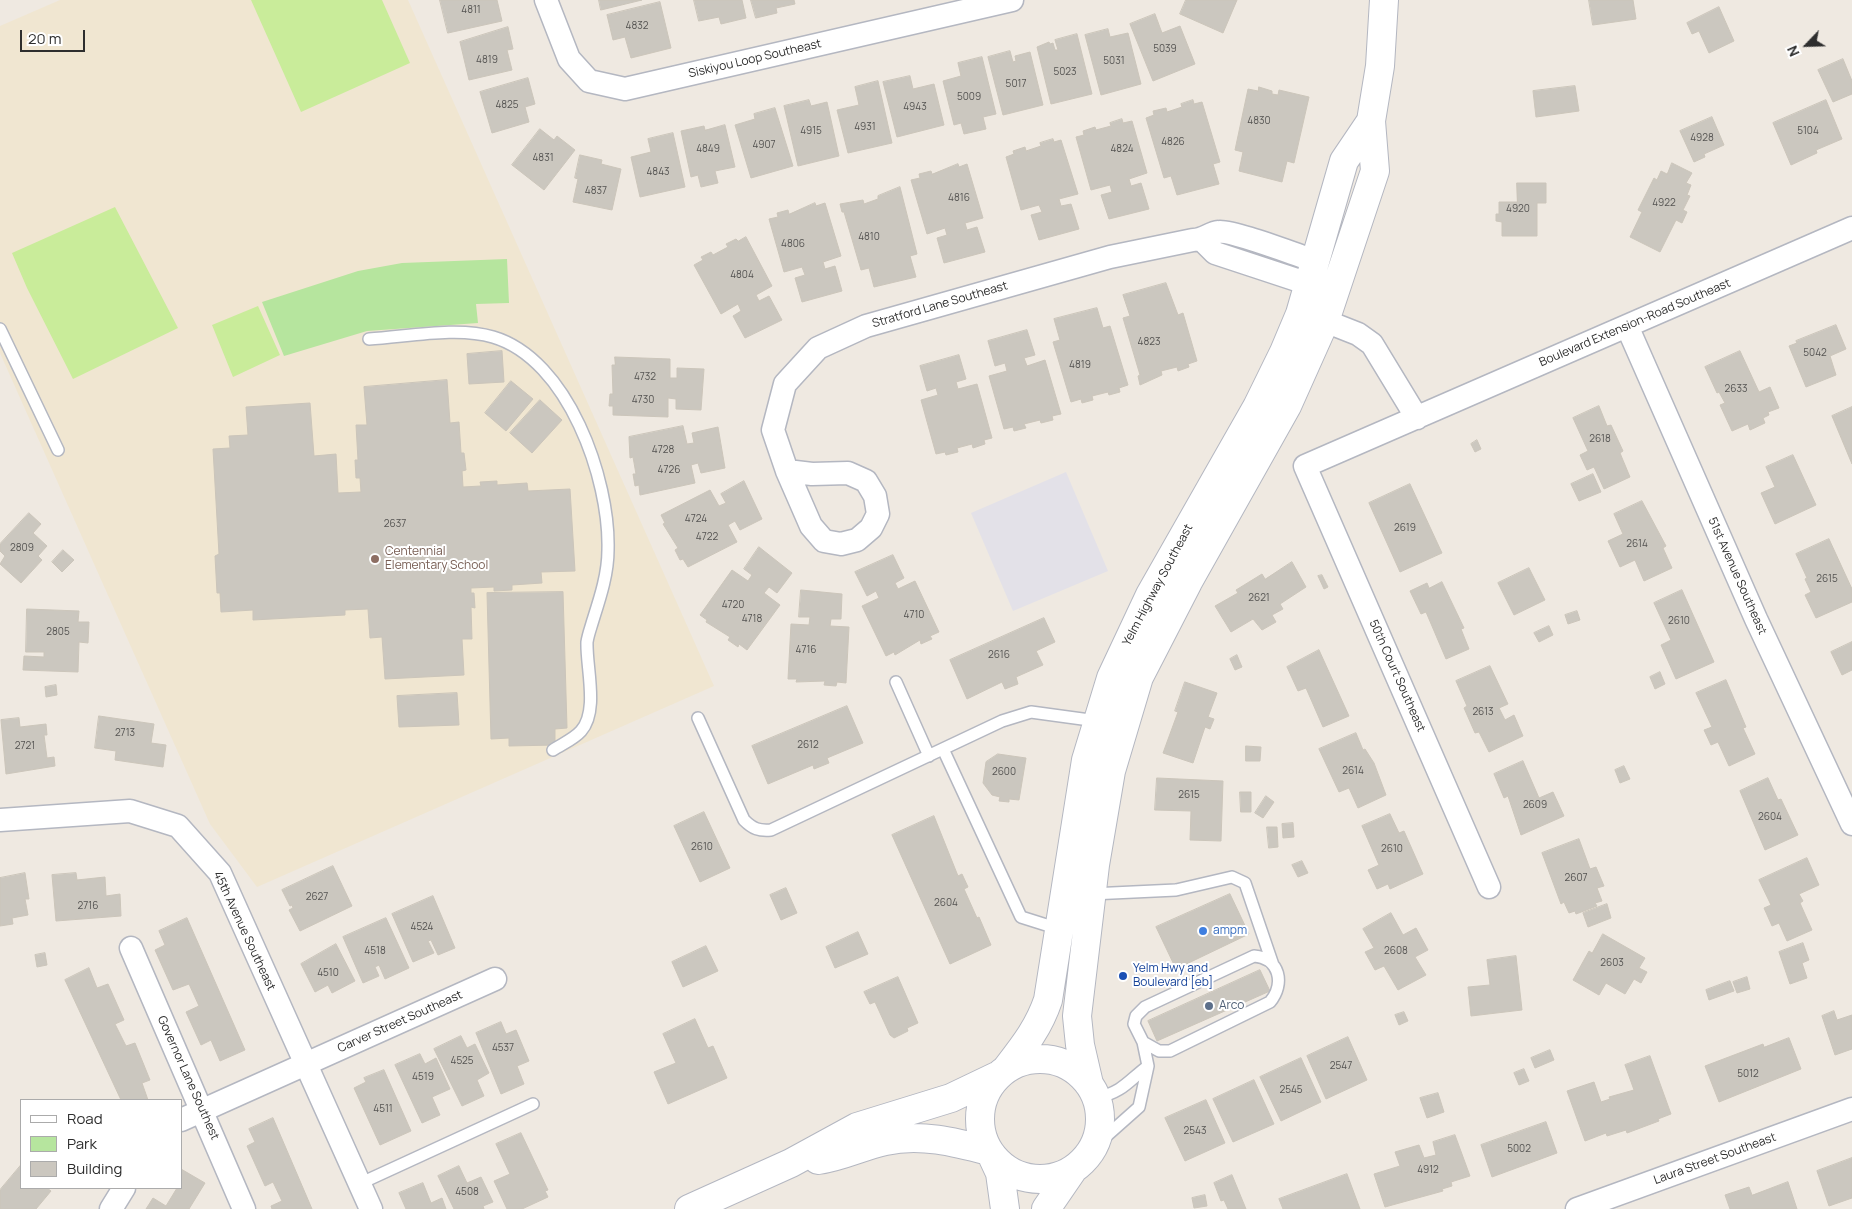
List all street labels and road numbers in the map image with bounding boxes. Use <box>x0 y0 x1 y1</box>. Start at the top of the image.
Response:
street label: Siskiyou Loop Southeast <box>687 37 823 81</box>
street label: Boulevard Extension-Road Southeast <box>1537 276 1733 370</box>
street label: Stratford Lane Southeast <box>871 279 1009 331</box>
street label: 51st Avenue Southeast <box>1705 515 1769 637</box>
street label: Yelm Highway Southeast <box>1120 522 1196 648</box>
street label: 50th Court Southeast <box>1366 618 1428 734</box>
street label: 45th Avenue Southeast <box>210 869 278 993</box>
street label: Carver Street Southeast <box>335 988 465 1056</box>
street label: Governor Lane Southest <box>154 1014 222 1142</box>
street label: Laura Street Southeast <box>1652 1130 1778 1188</box>

